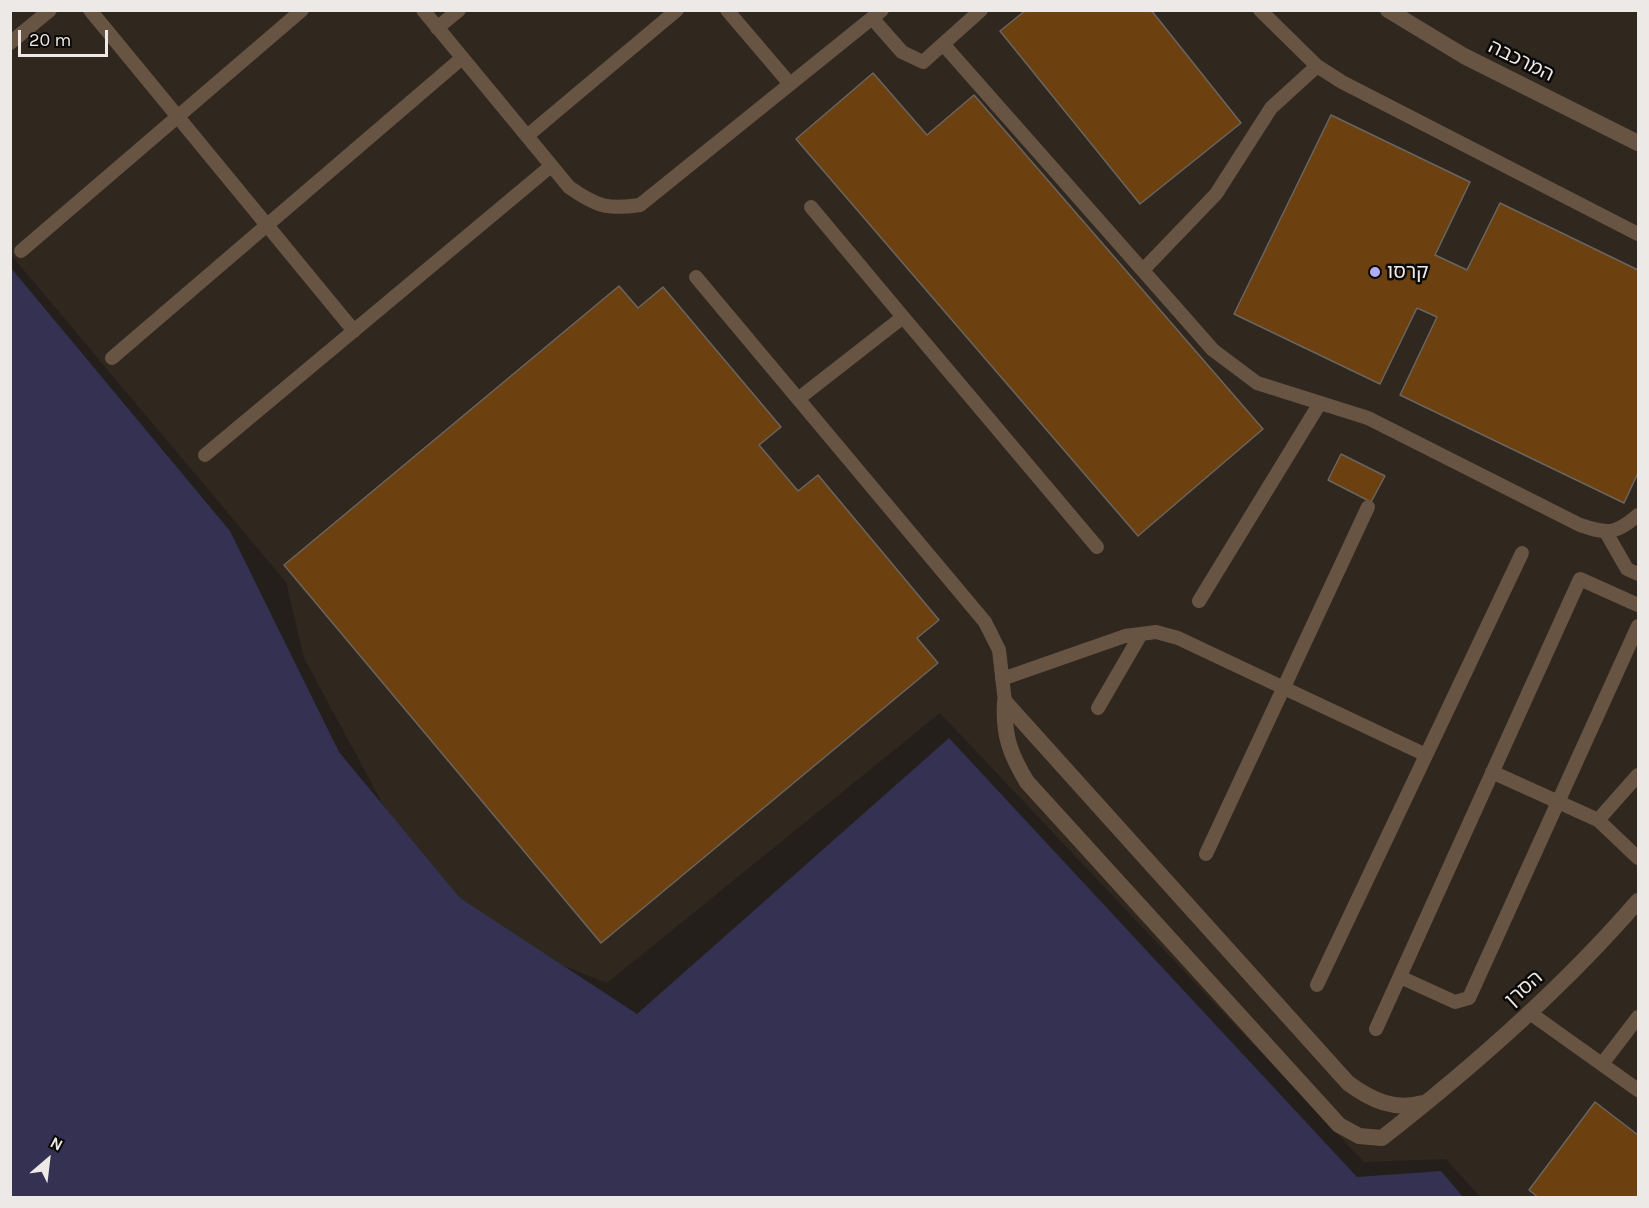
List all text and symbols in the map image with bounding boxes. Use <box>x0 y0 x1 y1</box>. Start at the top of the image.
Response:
scale bar <box>21 18 111 56</box>
text: 20 m <box>29 29 71 51</box>
street label: המרכבה <box>1484 35 1558 87</box>
place label: קרסו <box>1387 260 1429 284</box>
marker: קרסו <box>1368 265 1382 279</box>
street label: הסרן <box>1500 966 1548 1012</box>
north arrow <box>18 1130 78 1190</box>
text: N <box>47 1133 66 1155</box>

